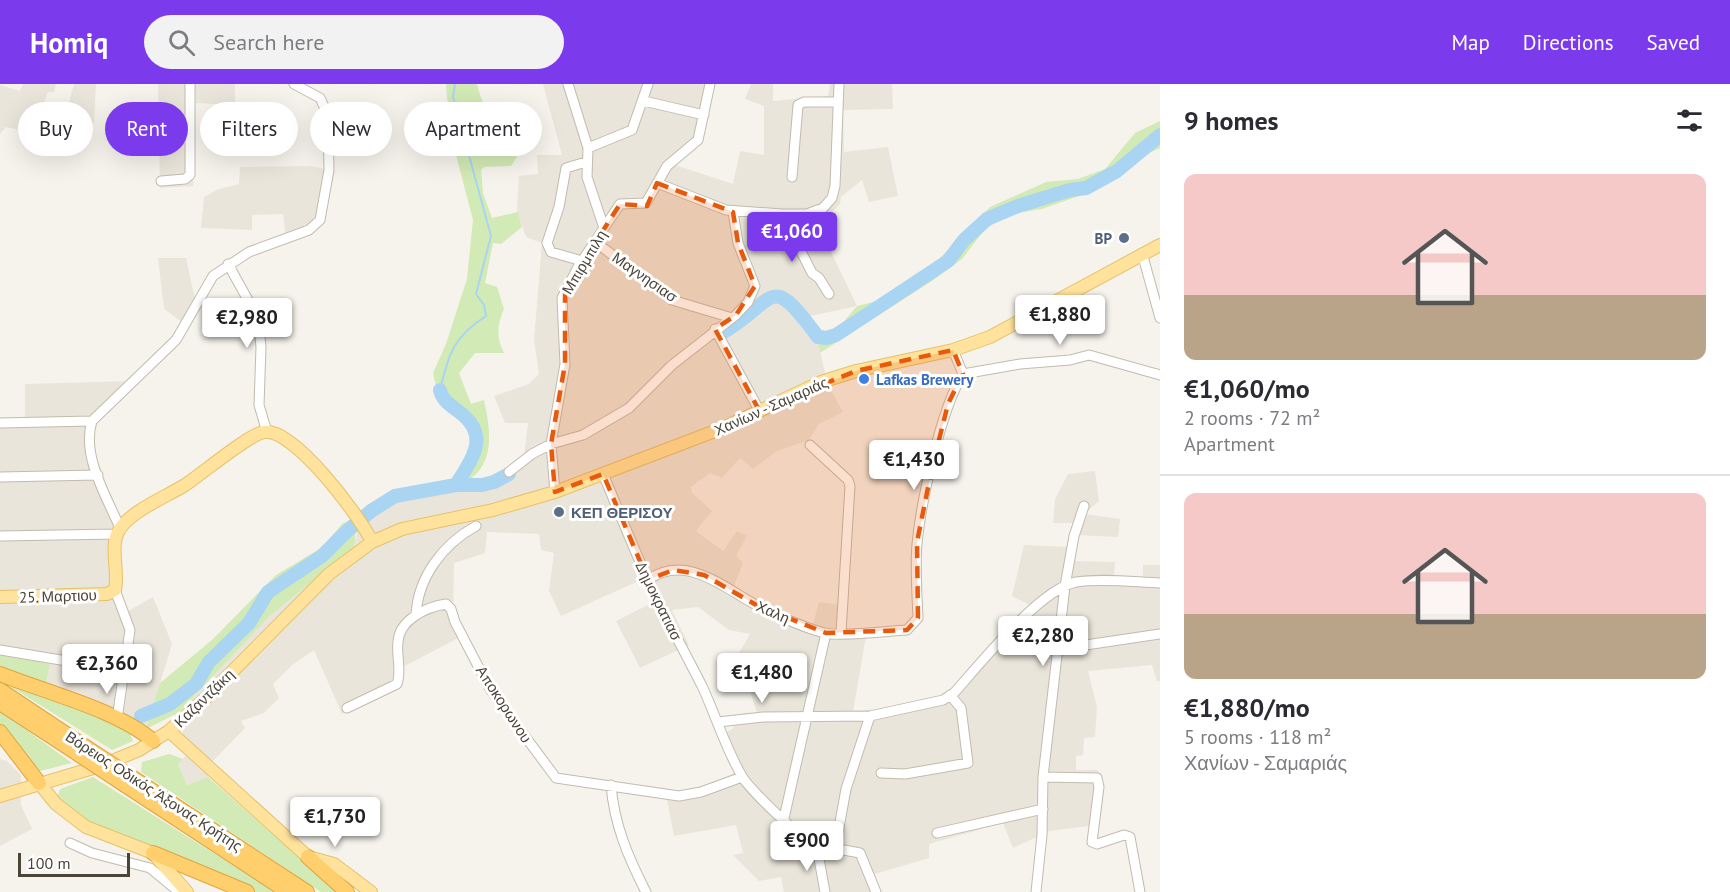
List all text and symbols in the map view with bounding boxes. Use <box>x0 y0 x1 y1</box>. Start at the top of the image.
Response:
search box <box>144 15 564 69</box>
text: Homiq <box>30 24 108 61</box>
icon: search <box>165 26 198 59</box>
text: Search here <box>213 28 324 56</box>
text: Map <box>1451 29 1490 56</box>
text: Directions <box>1523 29 1614 56</box>
text: Saved <box>1647 29 1700 56</box>
chip: Buy <box>18 102 93 156</box>
chip: Rent <box>105 102 188 156</box>
chip: Filters <box>200 102 298 156</box>
chip: New <box>310 102 392 156</box>
chip: Apartment <box>404 102 542 156</box>
text: 9 homes <box>1184 104 1279 137</box>
icon: filters <box>1673 104 1706 137</box>
pin: €1,060 <box>743 212 841 263</box>
icon: home <box>1391 213 1499 321</box>
text: €1,060 <box>761 218 823 244</box>
street label: Μπιρμπιλη <box>557 226 611 298</box>
place label: BP <box>1095 229 1112 248</box>
marker: BP <box>1117 231 1131 245</box>
street label: Μαγνησιασ <box>609 248 682 307</box>
pin: €1,880 <box>1011 295 1109 346</box>
pin: €2,980 <box>198 298 296 349</box>
text: €1,880 <box>1029 301 1091 327</box>
text: €2,980 <box>216 304 278 330</box>
place label: Lafkas Brewery <box>876 370 974 389</box>
street label: Χανίων - Σαμαριάς <box>711 372 831 440</box>
marker: Lafkas Brewery <box>857 372 871 386</box>
text: €1,060/mo <box>1184 372 1310 405</box>
text: 2 rooms · 72 m² <box>1184 405 1320 431</box>
text: Apartment <box>1184 431 1275 457</box>
pin: €1,430 <box>865 440 963 491</box>
text: €1,430 <box>883 446 945 472</box>
place label: ΚΕΠ ΘΕΡΙΣΟΥ <box>571 503 673 522</box>
marker: ΚΕΠ ΘΕΡΙΣΟΥ <box>552 505 566 519</box>
icon: home <box>1391 532 1499 640</box>
street label: Δημοκρατιασ <box>632 558 687 644</box>
street label: 25. Μαρτιου <box>19 585 97 607</box>
street label: Χαλη <box>753 596 793 628</box>
pin: €2,280 <box>994 616 1092 667</box>
text: €2,280 <box>1012 622 1074 648</box>
pin: €2,360 <box>58 644 156 695</box>
text: €2,360 <box>76 650 138 676</box>
pin: €1,480 <box>713 653 811 704</box>
text: €1,480 <box>731 659 793 685</box>
street label: Αποκορωνου <box>472 662 536 746</box>
street label: Καζαντζάκη <box>170 665 238 731</box>
text: €1,880/mo <box>1184 691 1310 724</box>
text: 5 rooms · 118 m² <box>1184 724 1331 750</box>
street label: Βόρειος Οδικός Άξονας Κρήτης <box>62 727 246 855</box>
text: Χανίων - Σαμαριάς <box>1184 750 1347 776</box>
pin: €1,730 <box>286 797 384 848</box>
text: €1,730 <box>304 803 366 829</box>
pin: €900 <box>771 821 843 872</box>
text: €900 <box>784 827 830 853</box>
scale bar <box>18 850 130 878</box>
text: 100 m <box>27 853 70 873</box>

